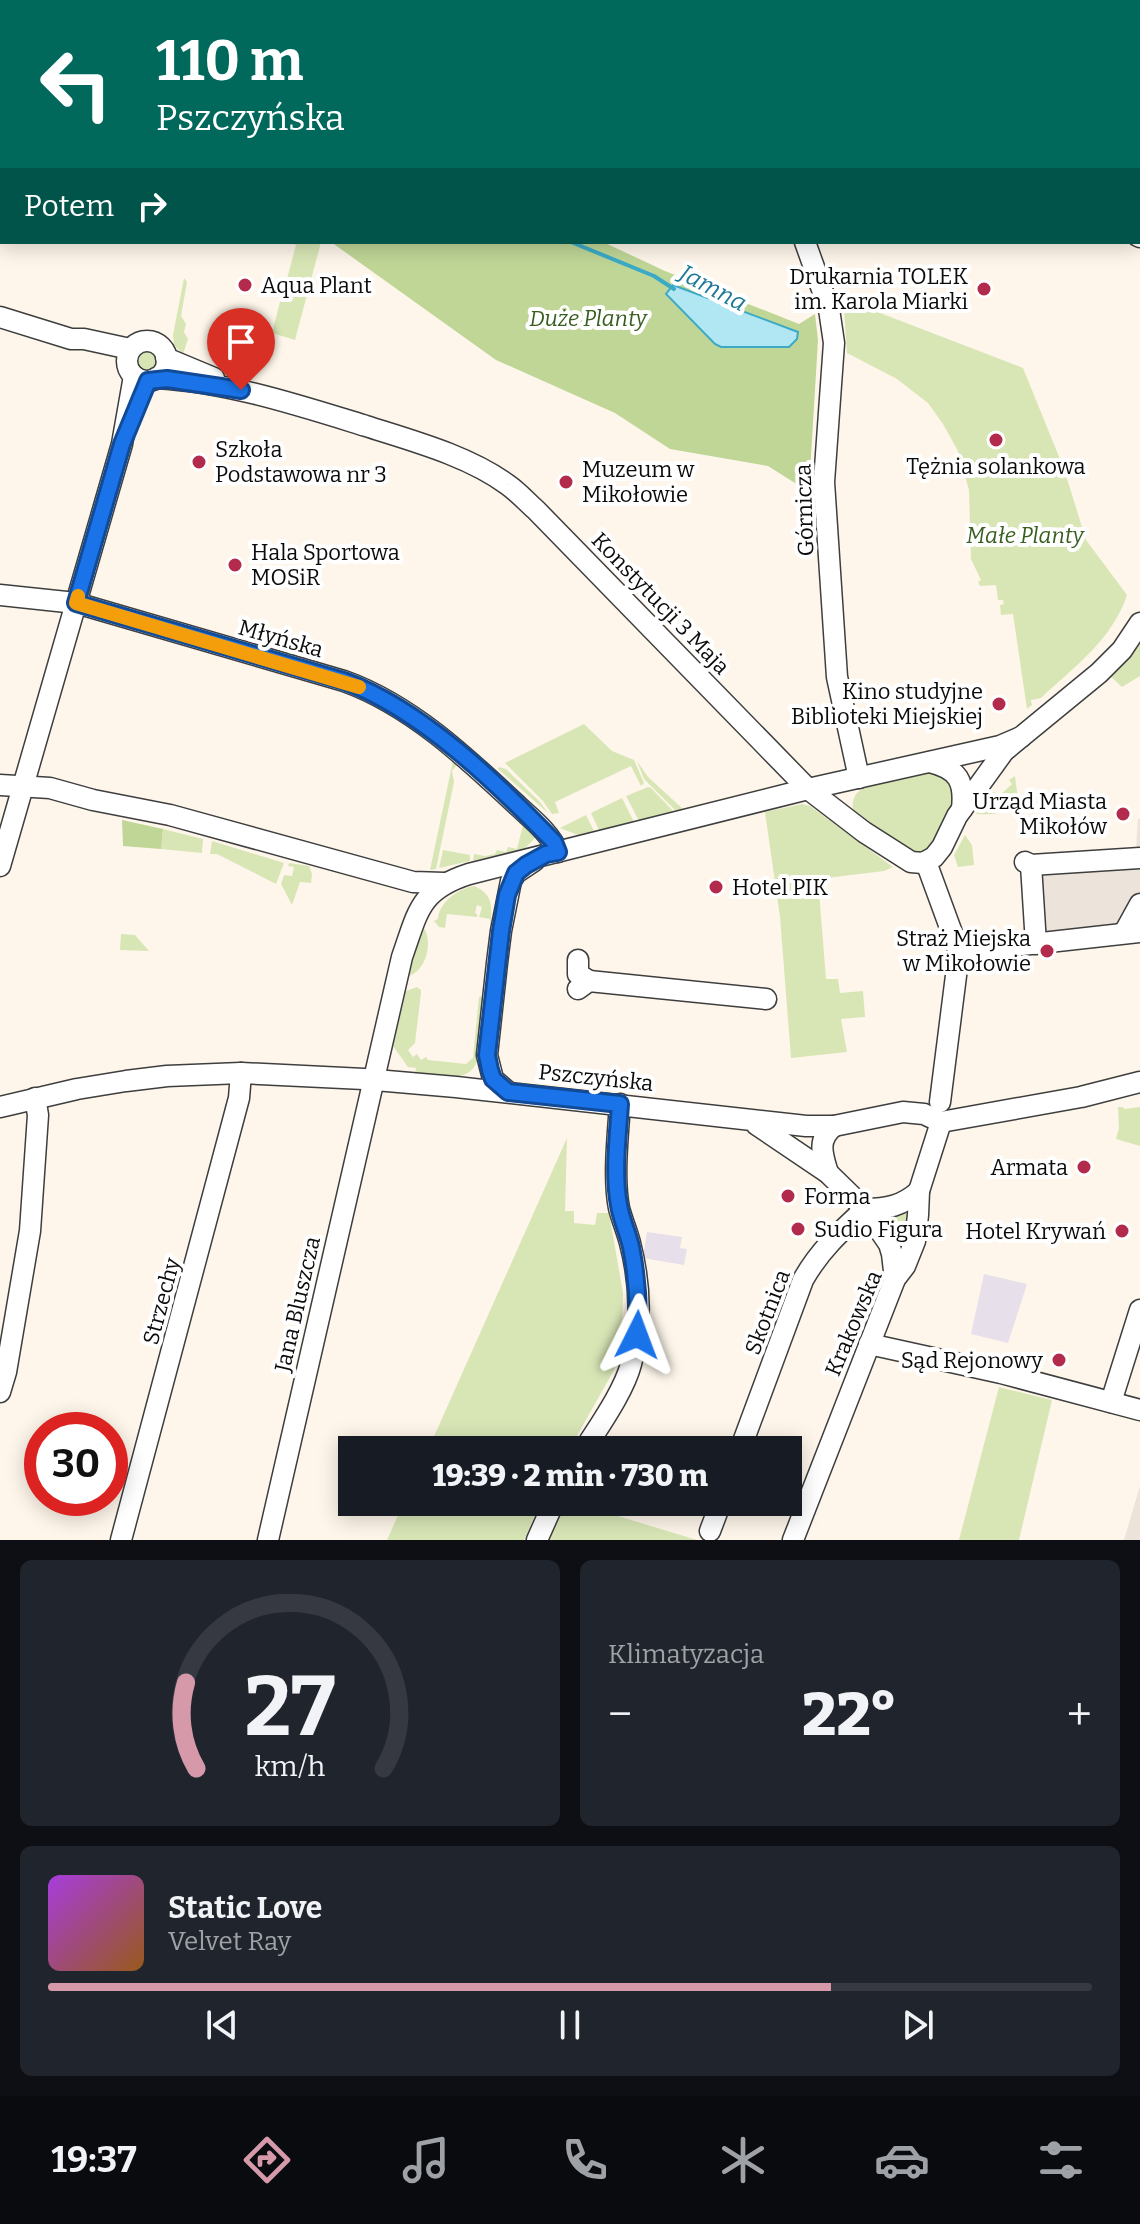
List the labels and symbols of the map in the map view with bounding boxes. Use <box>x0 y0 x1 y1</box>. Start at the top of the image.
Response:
water label: Jamna <box>673 258 751 317</box>
place label: Drukarnia TOLEK im. Karola Miarki <box>789 263 968 315</box>
place label: Aqua Plant <box>261 272 372 299</box>
marker: Aqua Plant <box>236 276 254 294</box>
marker: Drukarnia TOLEK im. Karola Miarki <box>975 280 993 298</box>
park label: Duże Planty <box>529 305 649 332</box>
pin <box>207 308 275 390</box>
marker: Tężnia solankowa <box>987 431 1005 449</box>
place label: Szkoła Podstawowa nr 3 <box>215 436 387 488</box>
marker: Szkoła Podstawowa nr 3 <box>190 453 208 471</box>
place label: Tężnia solankowa <box>906 453 1086 480</box>
place label: Muzeum w Mikołowie <box>582 456 695 508</box>
street label: Górnicza <box>789 463 820 557</box>
marker: Muzeum w Mikołowie <box>557 473 575 491</box>
park label: Małe Planty <box>966 522 1085 549</box>
street label: Konstytucji 3 Maja <box>586 527 735 680</box>
place label: Hala Sportowa MOSiR <box>251 539 400 591</box>
marker: Hala Sportowa MOSiR <box>226 556 244 574</box>
street label: Młyńska <box>235 614 326 663</box>
place label: Kino studyjne Biblioteki Miejskiej <box>791 678 983 730</box>
marker: Kino studyjne Biblioteki Miejskiej <box>990 695 1008 713</box>
place label: Urząd Miasta Mikołów <box>973 788 1107 840</box>
marker: Urząd Miasta Mikołów <box>1114 805 1132 823</box>
place label: Hotel PIK <box>732 874 829 901</box>
marker: Hotel PIK <box>707 878 725 896</box>
place label: Straż Miejska w Mikołowie <box>896 925 1031 977</box>
marker: Straż Miejska w Mikołowie <box>1038 942 1056 960</box>
street label: Pszczyńska <box>537 1058 655 1097</box>
place label: Armata <box>991 1154 1068 1181</box>
marker: Armata <box>1075 1158 1093 1176</box>
place label: Forma <box>804 1183 870 1210</box>
marker: Forma <box>779 1187 797 1205</box>
place label: Sudio Figura <box>814 1216 943 1243</box>
place label: Hotel Krywań <box>965 1218 1106 1245</box>
marker: Sudio Figura <box>789 1220 807 1238</box>
marker: Hotel Krywań <box>1113 1222 1131 1240</box>
street label: Jana Bluszcza <box>269 1234 326 1375</box>
street label: Strzechy <box>137 1254 186 1347</box>
street label: Skotnica <box>739 1266 796 1359</box>
street label: Krakowska <box>819 1267 888 1380</box>
position arrow <box>595 1293 679 1377</box>
place label: Sąd Rejonowy <box>901 1347 1043 1374</box>
marker: Sąd Rejonowy <box>1050 1351 1068 1369</box>
speed limit sign: 30 <box>24 1412 128 1516</box>

